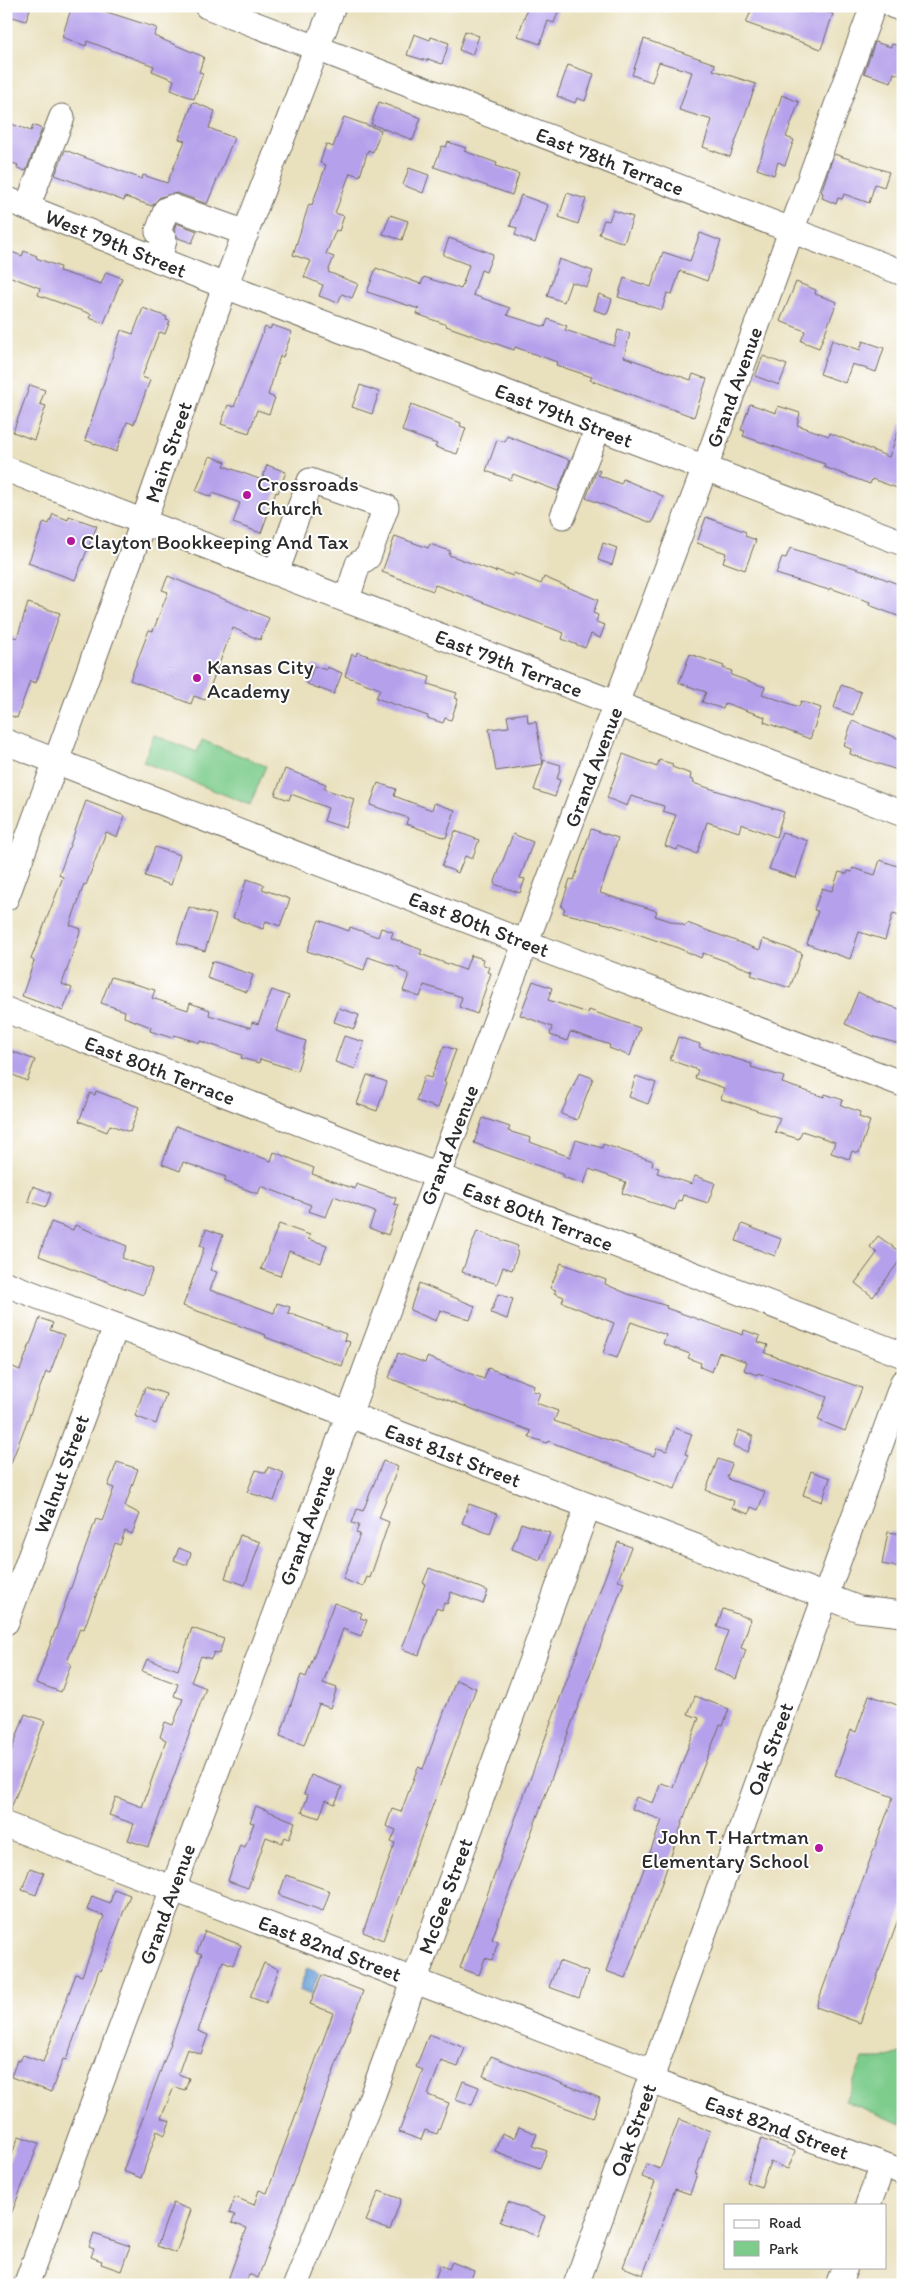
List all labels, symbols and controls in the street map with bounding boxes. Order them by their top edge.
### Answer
street label: East 78th Terrace [532,121,688,201]
street label: West 79th Street [42,203,190,283]
street label: Grand Avenue [701,323,767,451]
street label: East 79th Street [492,377,637,453]
street label: Main Street [139,398,197,506]
place label: Crossroads Church [257,471,359,520]
marker: Crossroads Church [241,489,253,501]
place label: Clayton Bookkeeping And Tax [81,529,349,554]
marker: Clayton Bookkeeping And Tax [65,535,77,547]
street label: East 79th Terrace [432,623,586,703]
place label: Kansas City Academy [207,654,314,703]
marker: Kansas City Academy [191,672,203,684]
street label: Grand Avenue [559,703,627,831]
street label: East 80th Street [405,886,553,962]
street label: East 80th Terrace [81,1030,239,1110]
street label: Grand Avenue [415,1081,483,1209]
street label: East 80th Terrace [459,1176,617,1256]
street label: Walnut Street [28,1411,94,1537]
street label: East 81st Street [381,1418,525,1492]
street label: Grand Avenue [274,1461,340,1589]
street label: Oak Street [742,1699,798,1799]
place label: John T. Hartman Elementary School [642,1824,809,1873]
street label: McGee Street [412,1835,478,1957]
street label: Grand Avenue [134,1840,200,1968]
marker: John T. Hartman Elementary School [813,1842,825,1854]
street label: East 82nd Street [255,1909,405,1987]
street label: Oak Street [605,2080,661,2180]
street label: East 82nd Street [702,2089,852,2165]
legend [724,2204,886,2268]
text: Road [769,2214,802,2232]
text: Park [769,2240,799,2258]

